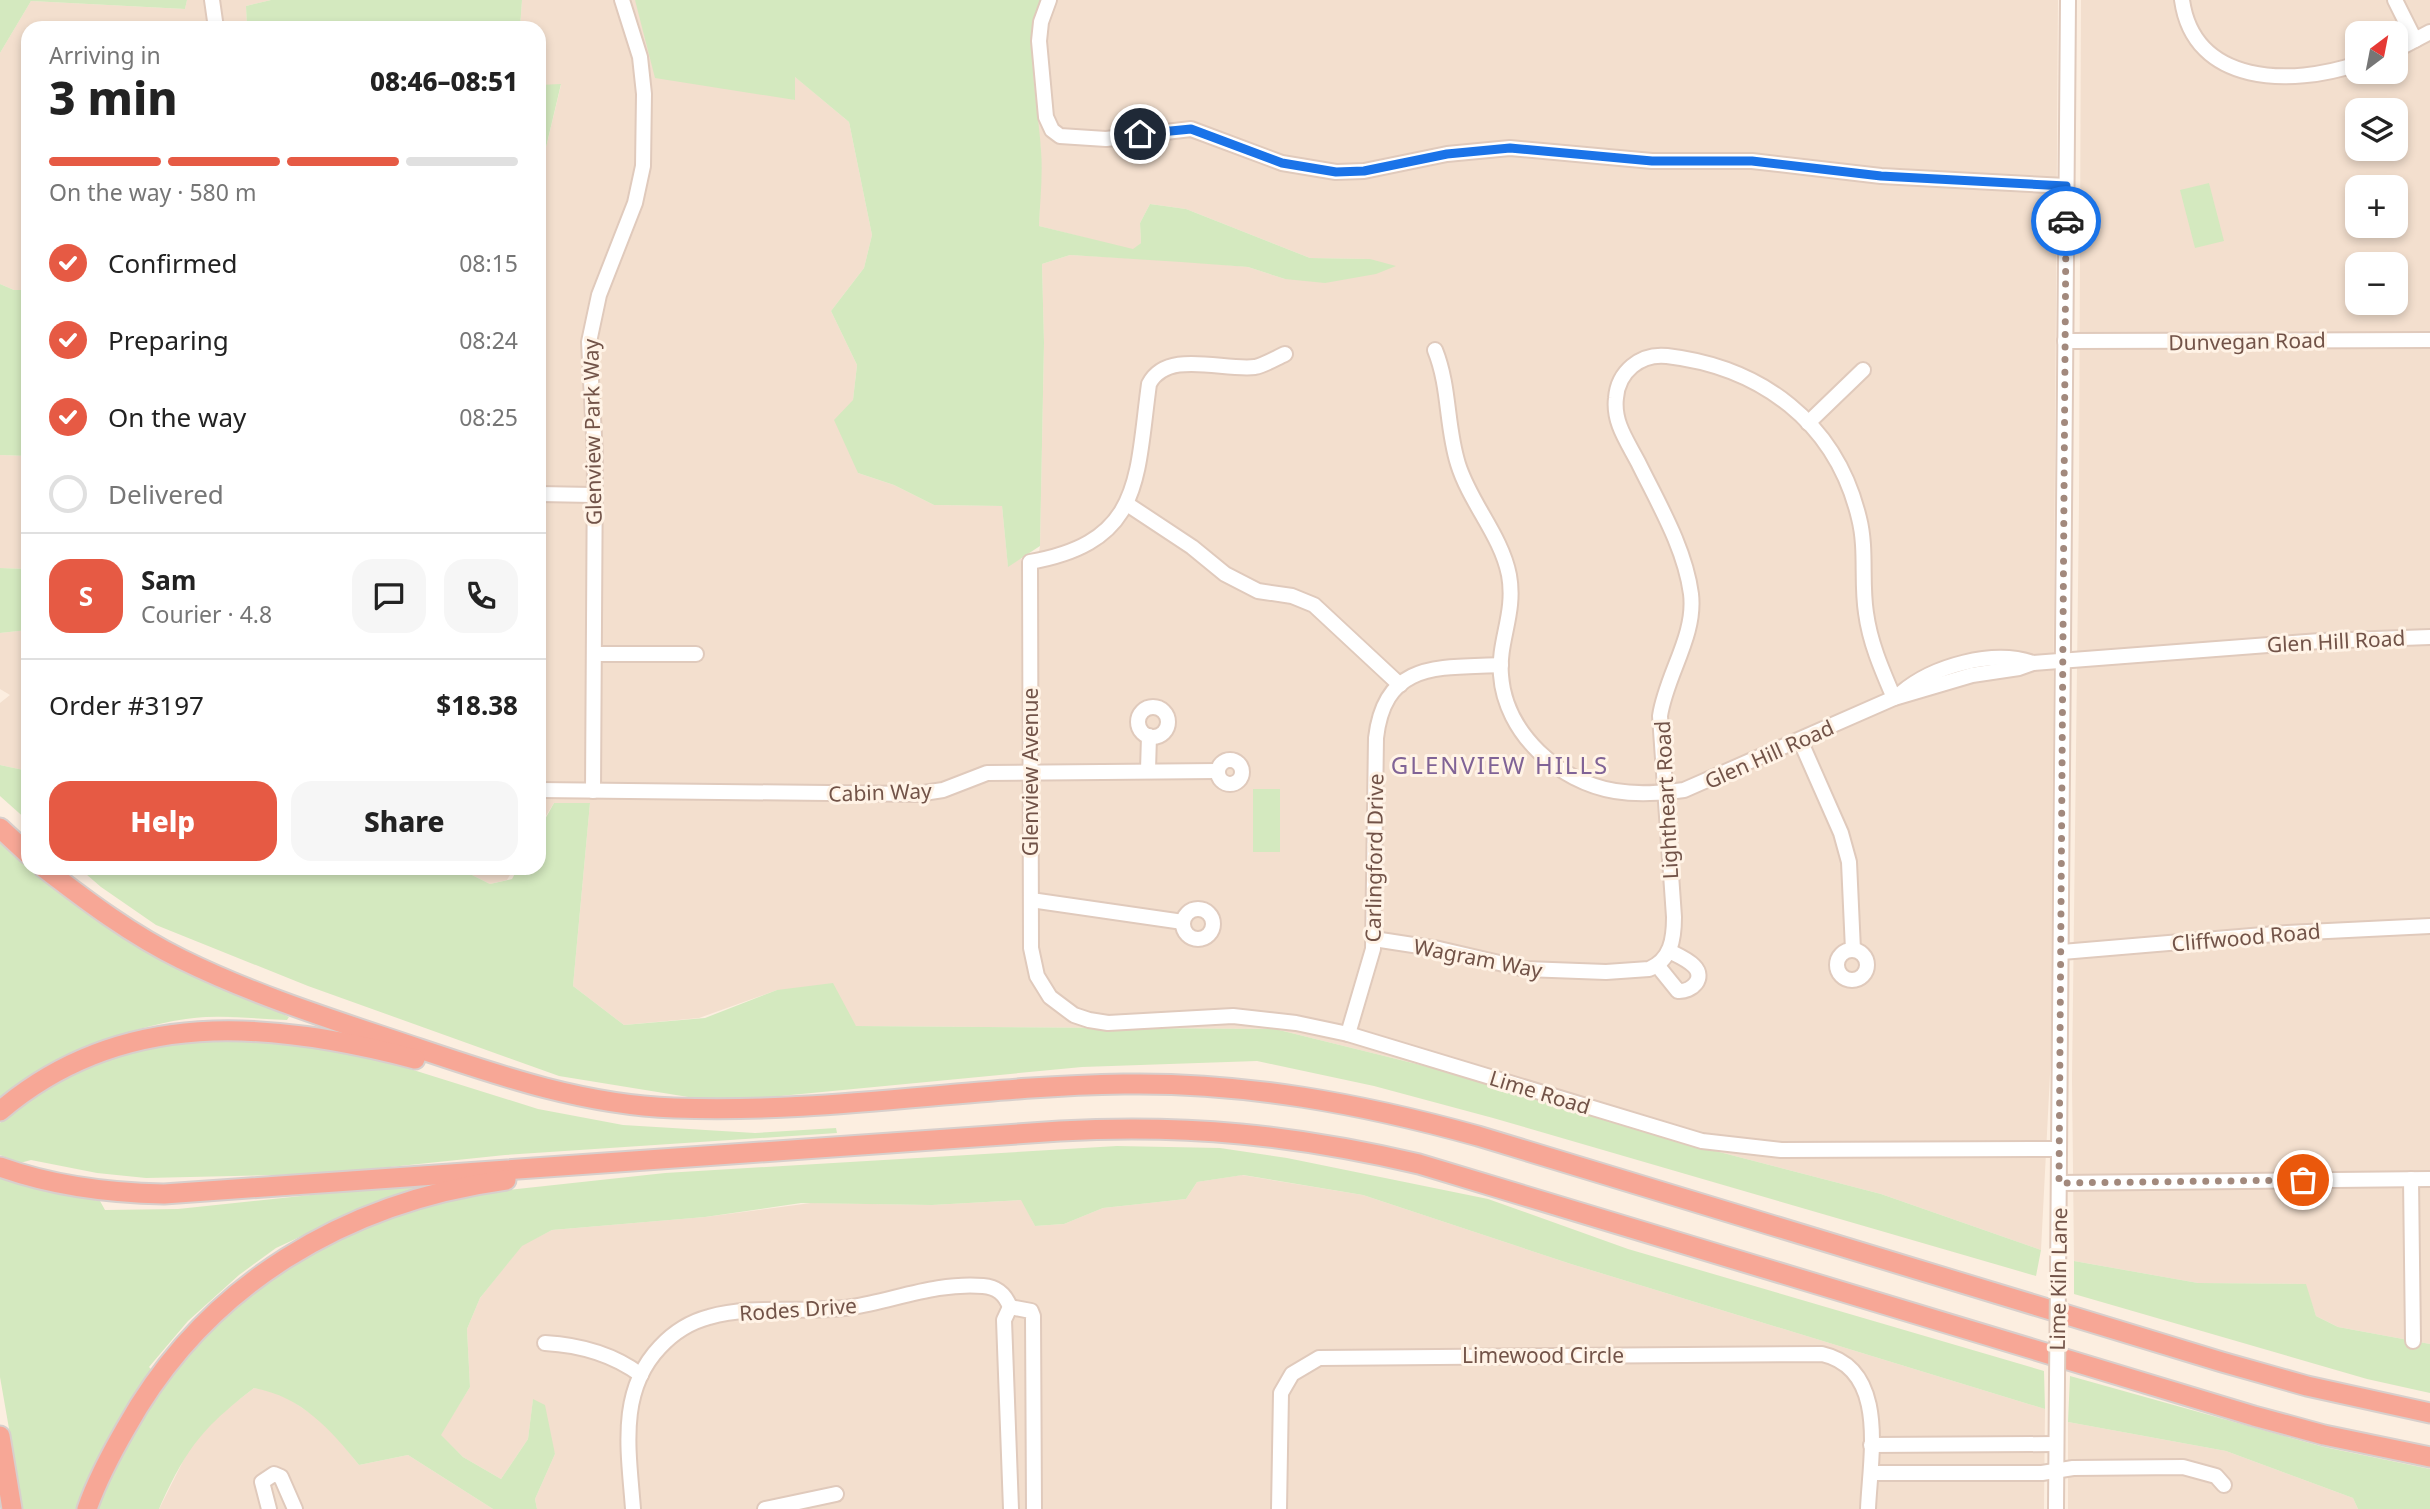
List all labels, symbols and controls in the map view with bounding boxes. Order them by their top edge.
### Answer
north arrow [2345,21,2408,84]
map controls [2345,21,2408,315]
text: Arriving in [49,39,161,71]
text: 08:46–08:51 [370,63,518,99]
text: 3 min [49,66,178,128]
button: layers [2345,98,2408,161]
pin [1110,104,1170,164]
icon: home [1121,115,1159,153]
button: + [2345,175,2408,238]
text: On the way · 580 m [49,176,256,208]
courier [2031,186,2101,256]
icon: car [2047,202,2085,240]
icon: check [49,244,87,282]
text: Confirmed [108,245,238,281]
text: 08:15 [459,247,518,279]
button: − [2345,252,2408,315]
icon: check [49,321,87,359]
text: Preparing [108,322,229,358]
text: 08:24 [459,324,518,356]
street label: Dunvegan Road [2168,326,2326,356]
street label: Glenview Park Way [576,338,608,525]
icon: check [49,398,87,436]
text: On the way [108,399,246,435]
text: 08:25 [459,401,518,433]
text: Delivered [108,476,224,512]
button: chat [352,559,426,633]
button: phone [444,559,518,633]
text: Sam [141,562,196,598]
text: S [79,578,93,614]
text: Courier · 4.8 [141,598,272,630]
street label: Glen Hill Road [2266,623,2406,659]
text: Order #3197 [49,687,204,723]
text: $18.38 [436,687,518,723]
street label: Glenview Avenue [1016,688,1044,856]
street label: Glen Hill Road [1700,713,1838,795]
street label: Lightheart Road [1648,720,1684,880]
district label: GLENVIEW HILLS [1391,748,1609,781]
street label: Carlingford Drive [1359,773,1389,943]
street label: Cabin Way [828,776,932,808]
button: Help [49,781,277,861]
button: Share [291,781,518,861]
street label: Cliffwood Road [2170,917,2322,957]
street label: Wagram Way [1411,932,1545,984]
street label: Lime Road [1486,1063,1594,1121]
pin [2273,1150,2333,1210]
icon: bag [2284,1161,2322,1199]
street label: Lime Kiln Lane [2043,1207,2073,1351]
street label: Rodes Drive [738,1291,858,1327]
street label: Limewood Circle [1462,1341,1624,1369]

